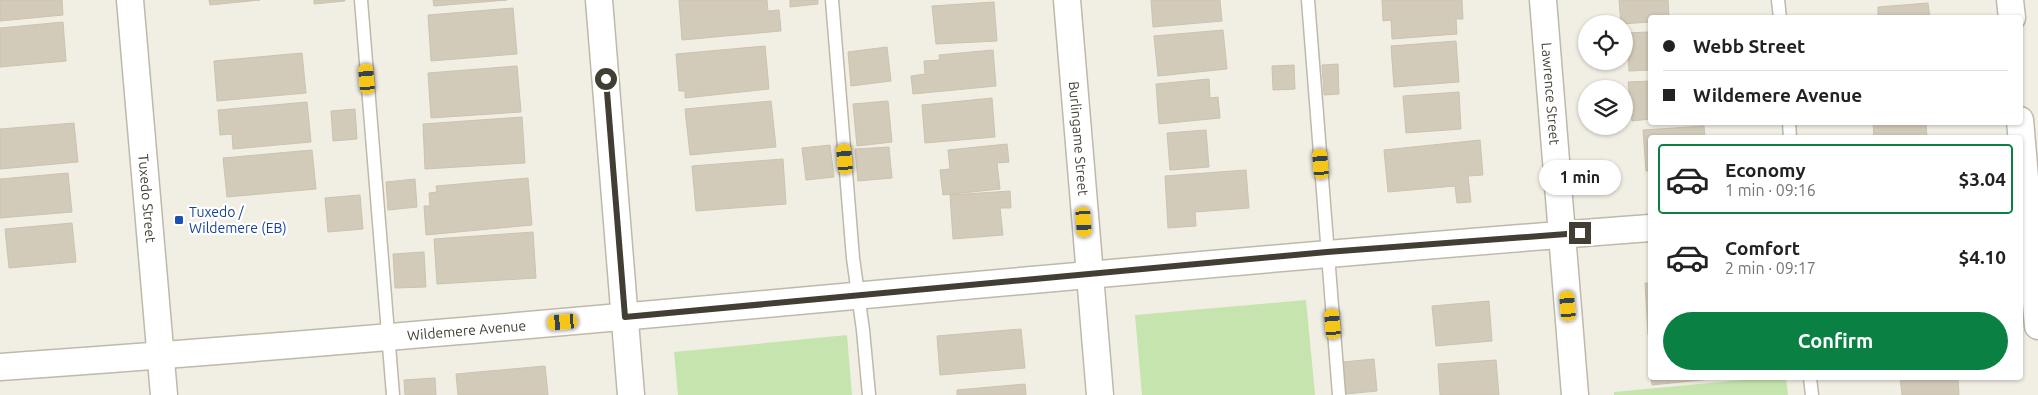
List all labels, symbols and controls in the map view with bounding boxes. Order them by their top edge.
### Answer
map controls [1578,15,1633,135]
button: locate [1578,15,1633,70]
text: Webb Street [1693,35,1805,57]
street label: Lawrence Street [1538,42,1563,146]
car [358,63,375,95]
route start [595,68,617,90]
button: layers [1578,80,1633,135]
street label: Burlingame Street [1066,81,1091,197]
text: Wildemere Avenue [1693,84,1862,106]
car [836,143,853,175]
car [1312,148,1329,180]
street label: Tuxedo Street [135,153,159,244]
icon: car [1665,157,1710,202]
text: Economy [1725,159,1806,181]
callout: 1 min [1539,160,1621,196]
text: 1 min [1560,168,1600,186]
text: $3.04 [1958,168,2006,190]
text: 1 min · 09:16 [1725,181,1816,199]
place label: Tuxedo / Wildemere (EB) [189,204,287,236]
car [1075,207,1092,237]
marker: Tuxedo / Wildemere (EB) [173,214,185,226]
route end [1569,222,1591,244]
icon: car [1665,235,1710,280]
text: Comfort [1725,237,1800,259]
text: $4.10 [1958,246,2006,268]
text: 2 min · 09:17 [1725,259,1816,277]
car [1559,290,1576,322]
car [1324,308,1341,340]
button: Confirm [1663,312,2008,370]
car [547,313,578,331]
street label: Wildemere Avenue [406,317,527,343]

